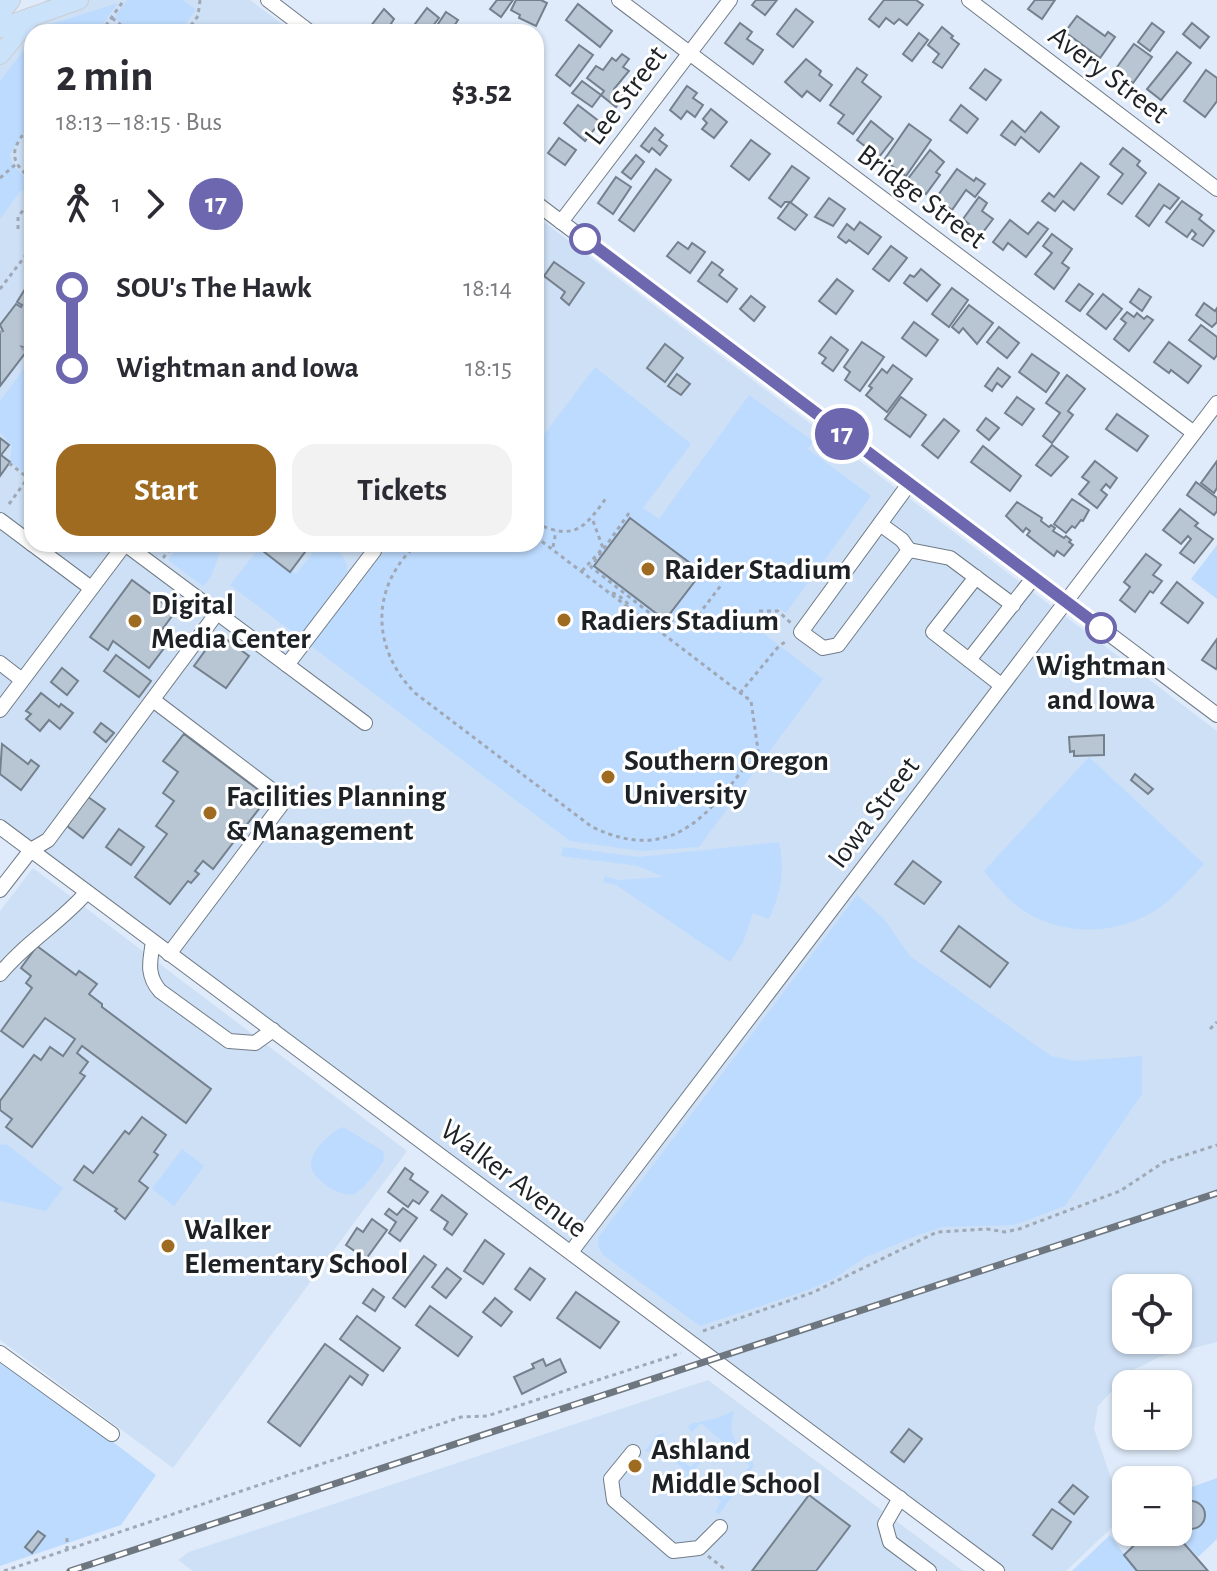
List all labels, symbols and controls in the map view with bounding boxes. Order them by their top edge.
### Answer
street label: Avery Street [1043,20,1174,130]
street label: Lee Street [579,40,673,151]
text: 2 min [56,55,154,99]
text: $3.52 [452,77,512,107]
text: 18:13 – 18:15 · Bus [56,109,222,135]
street label: Bridge Street [852,139,992,255]
icon: walk [56,182,100,226]
icon: forward [133,182,177,226]
text: 17 [205,190,227,218]
text: 1 [112,191,121,217]
unlabelled marker [570,224,600,254]
text: SOU's The Hawk [116,273,312,303]
text: 18:14 [463,275,512,301]
text: Wightman and Iowa [116,353,359,383]
text: 18:15 [465,355,512,381]
line badge: 17 [806,408,878,460]
text: 17 [831,420,853,448]
button: Start [56,444,276,536]
button: Tickets [292,444,512,536]
place label: Raider Stadium [664,555,851,585]
marker: Raider Stadium [639,560,657,578]
place label: Digital Media Center [151,590,311,654]
place label: Radiers Stadium [580,606,779,636]
marker: Radiers Stadium [555,611,573,629]
marker: Digital Media Center [126,612,144,630]
marker: Wightman and Iowa [1086,613,1116,643]
place label: Wightman and Iowa [1036,651,1166,715]
place label: Southern Oregon University [624,746,829,810]
street label: Iowa Street [822,751,925,874]
marker: Southern Oregon University [599,768,617,786]
place label: Facilities Planning & Management [226,782,447,846]
marker: Facilities Planning & Management [201,804,219,822]
street label: Walker Avenue [434,1114,593,1244]
place label: Walker Elementary School [184,1215,408,1279]
marker: Walker Elementary School [159,1237,177,1255]
map controls [1112,1274,1192,1546]
button: locate [1112,1274,1192,1354]
button: + [1112,1370,1192,1450]
place label: Ashland Middle School [651,1435,820,1499]
marker: Ashland Middle School [626,1457,644,1475]
button: − [1112,1466,1192,1546]

